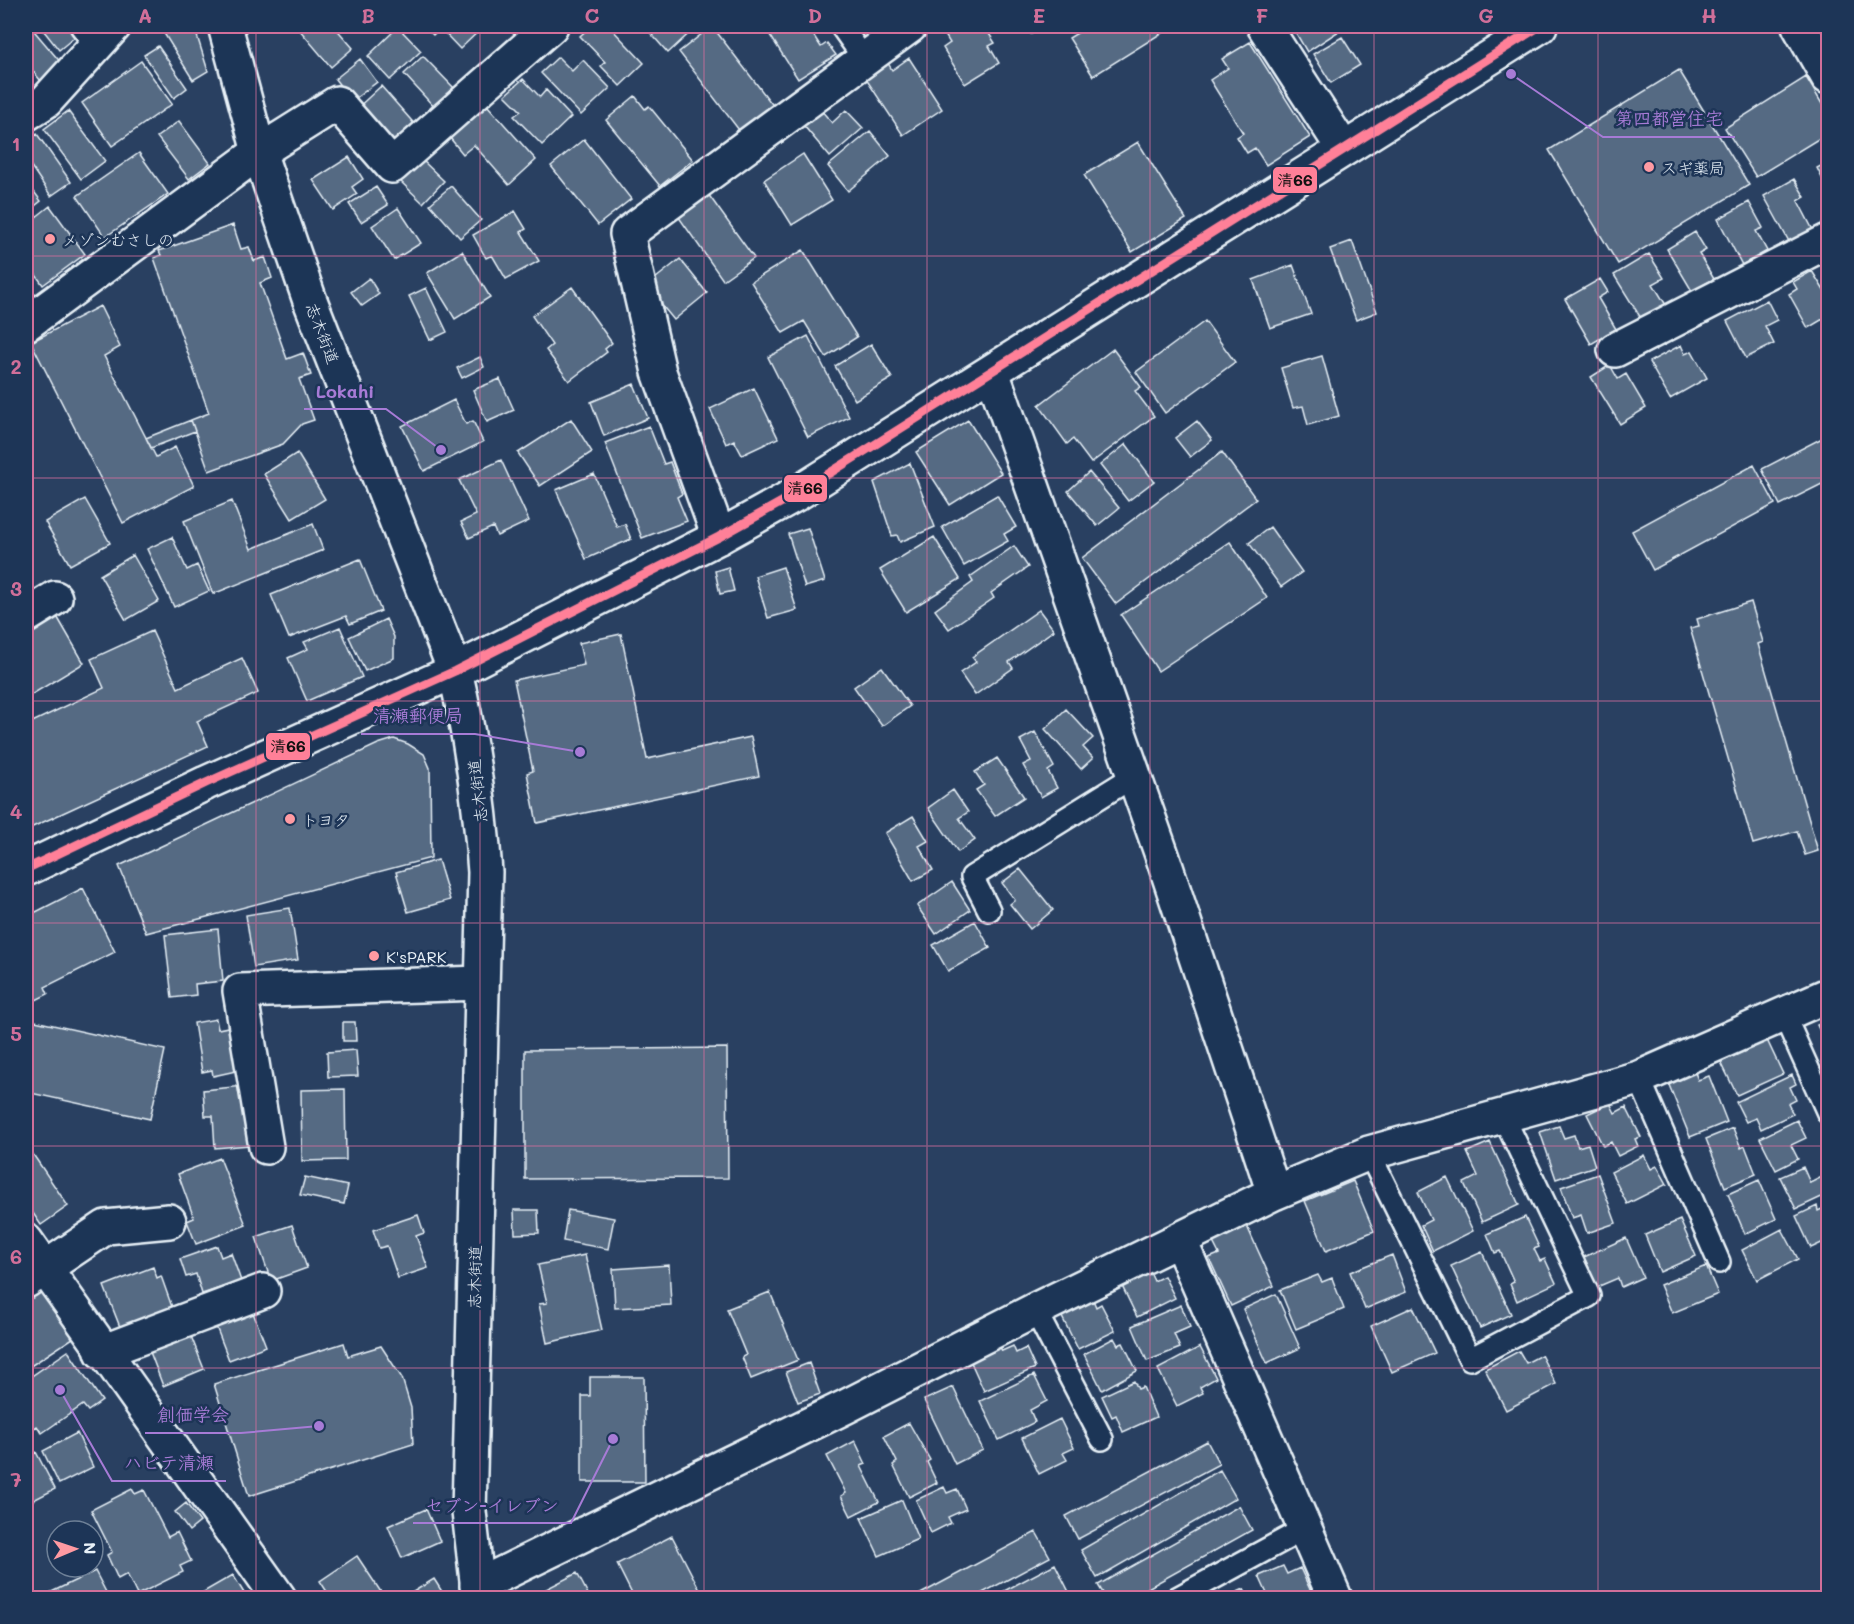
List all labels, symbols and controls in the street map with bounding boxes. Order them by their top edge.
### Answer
text: A [138,2,152,28]
text: B [361,2,375,28]
text: C [585,2,600,28]
text: D [808,2,822,28]
text: E [1033,2,1045,28]
text: F [1256,2,1269,28]
text: G [1478,2,1494,28]
text: H [1701,2,1717,28]
callout: 第四都営住宅 [1603,101,1735,137]
text: 第四都営住宅 [1615,106,1723,130]
text: 1 [12,130,20,156]
place label: スギ薬局 [1661,157,1725,178]
marker: スギ薬局 [1642,160,1656,174]
line badge: 清66 [1272,166,1318,194]
text: 清66 [1277,169,1313,190]
place label: メゾンむさしの [62,229,174,250]
marker: メゾンむさしの [43,232,57,246]
street label: 志木街道 [302,299,344,367]
text: 2 [10,353,22,379]
callout: Lokahi [304,373,386,409]
text: Lokahi [316,379,374,403]
line badge: 清66 [783,474,828,503]
text: 清66 [787,477,823,498]
text: 3 [10,575,22,601]
callout: 清瀬郵便局 [361,698,475,734]
text: 清瀬郵便局 [373,703,463,727]
line badge: 清66 [265,732,311,761]
text: 清66 [270,735,306,756]
street label: 志木街道 [463,758,491,824]
text: 4 [10,798,23,824]
place label: トヨタ [302,809,350,830]
marker: トヨタ [283,812,297,826]
place label: K'sPARK [386,946,447,967]
marker: K'sPARK [367,949,381,963]
text: 5 [10,1020,22,1046]
text: 6 [10,1243,22,1269]
street label: 志木街道 [463,1245,485,1309]
callout: 創価学会 [145,1397,241,1433]
text: 創価学会 [157,1402,229,1426]
callout: ハビテ清瀬 [112,1445,226,1481]
text: ハビテ清瀬 [124,1450,214,1474]
text: 7 [10,1466,22,1492]
callout: セブン-イレブン [413,1487,571,1523]
text: セブン-イレブン [425,1493,559,1517]
north arrow [45,1519,105,1579]
text: N [80,1542,101,1555]

